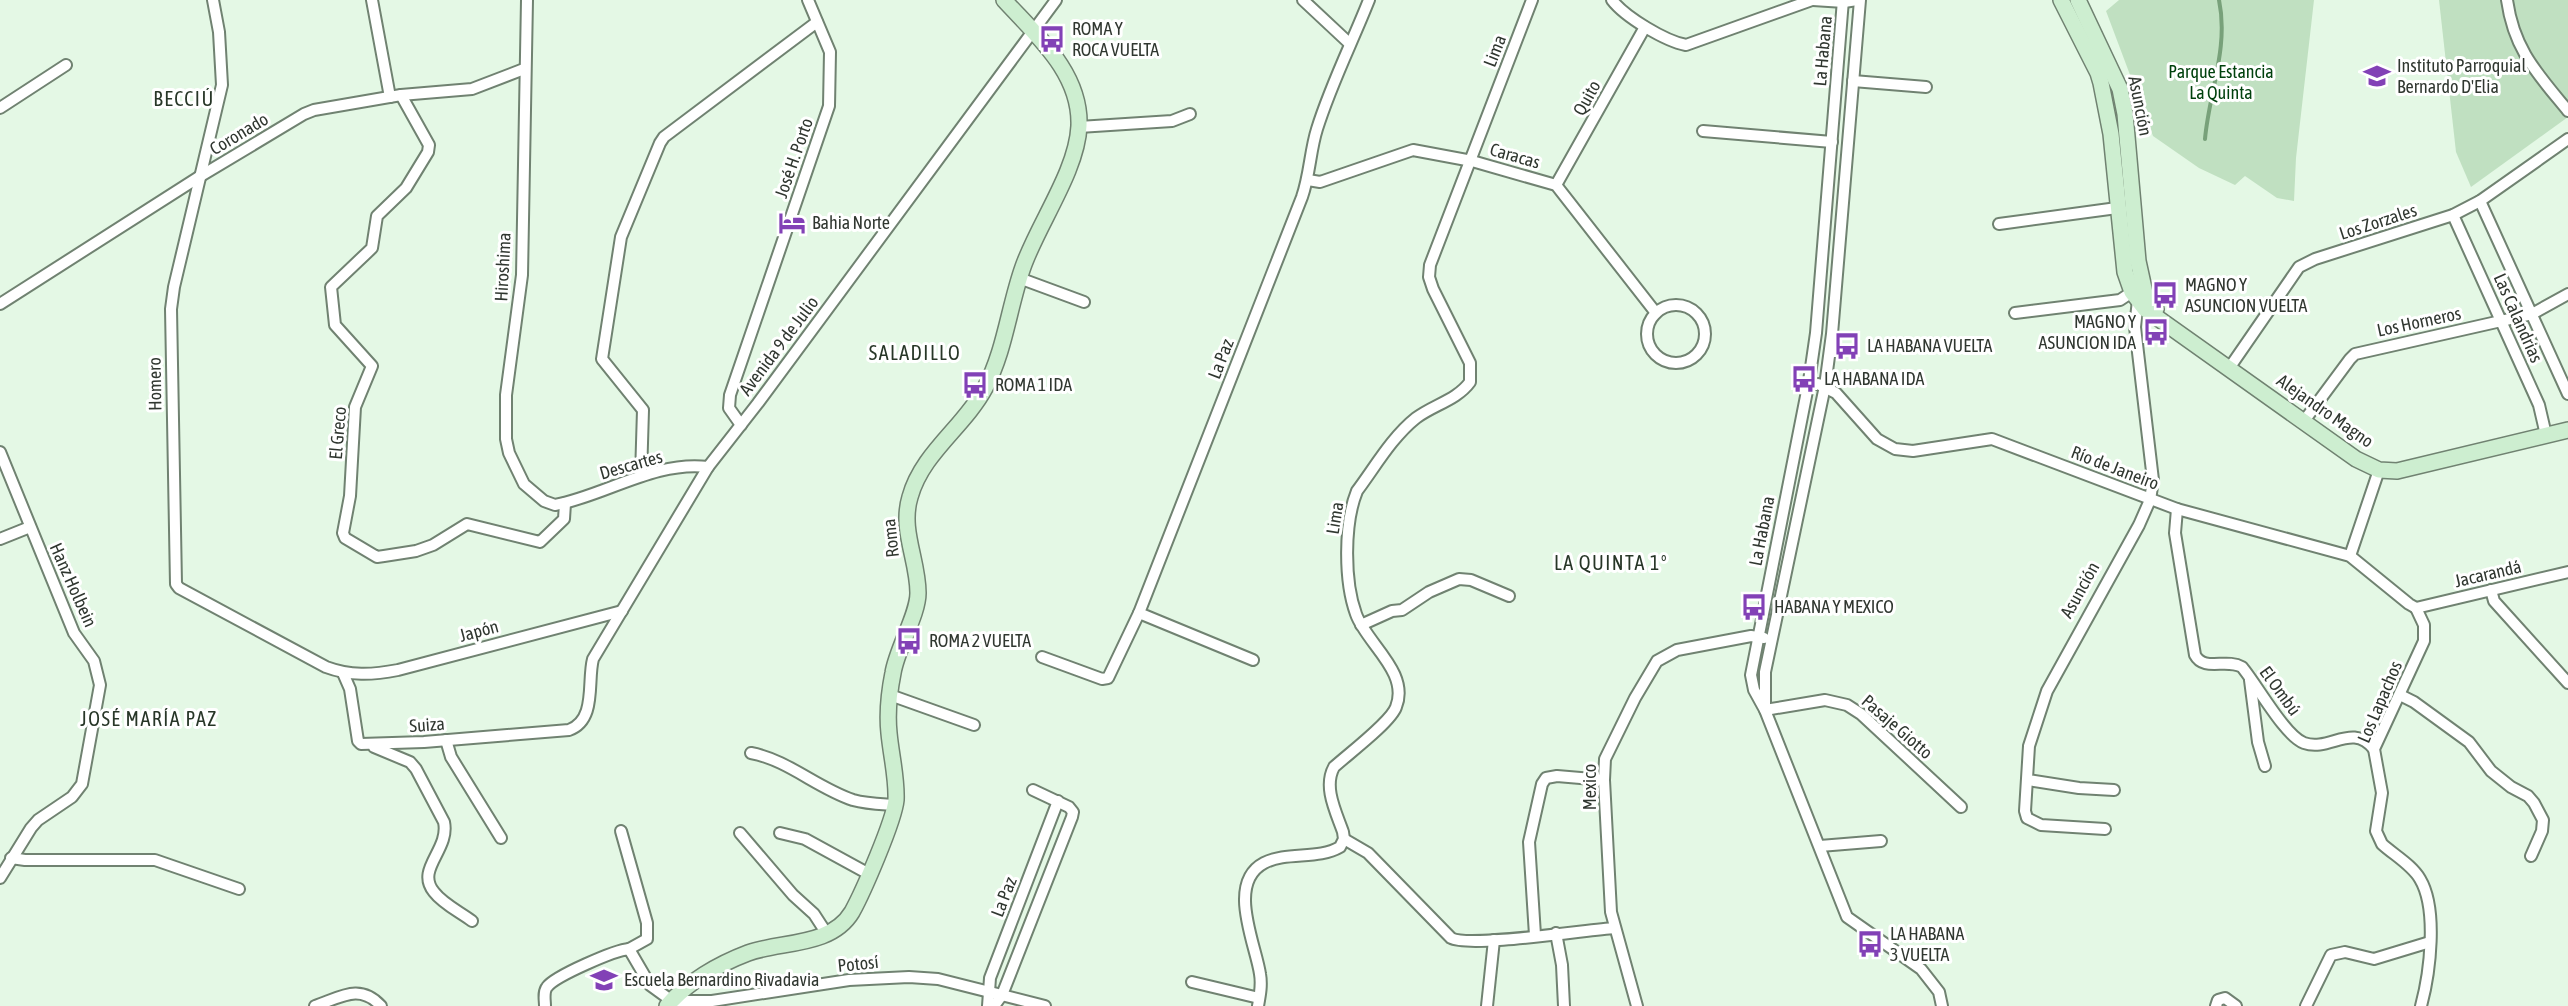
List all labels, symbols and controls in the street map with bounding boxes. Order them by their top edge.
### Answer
street label: La Habana [1809,15,1836,87]
place label: ROMA Y ROCA VUELTA [1072,18,1159,60]
bus stop icon: ROMA Y ROCA VUELTA [1037,24,1067,54]
street label: Lima [1479,32,1510,70]
place label: Instituto Parroquial Bernardo D'Elia [2397,55,2526,97]
park label: Parque Estancia La Quinta [2168,61,2274,103]
school or university icon: Instituto Parroquial Bernardo D'Elia [2362,61,2392,91]
street label: Asunción [2124,74,2157,138]
street label: Quito [1568,77,1605,119]
district label: BECCIÚ [153,87,215,110]
street label: Coronado [206,108,272,159]
street label: José H. Porto [770,115,817,201]
street label: Caracas [1488,138,1543,173]
street label: Los Zorzales [2337,199,2419,244]
hotel icon: Bahia Norte [777,208,807,238]
place label: Bahia Norte [812,212,890,233]
street label: Hiroshima [490,232,515,302]
street label: Las Calandrias [2490,270,2547,366]
place label: MAGNO Y ASUNCION VUELTA [2185,274,2308,316]
bus stop icon: MAGNO Y ASUNCION VUELTA [2150,280,2180,310]
street label: Avenida 9 de Julio [735,292,823,399]
street label: Los Horneros [2375,302,2463,341]
place label: MAGNO Y ASUNCION IDA [2039,311,2136,353]
bus stop icon: MAGNO Y ASUNCION IDA [2141,317,2171,347]
bus stop icon: LA HABANA VUELTA [1832,331,1862,361]
street label: La Paz [1203,335,1238,382]
place label: LA HABANA VUELTA [1867,335,1992,356]
district label: SALADILLO [869,341,961,364]
street label: Homero [144,357,165,411]
bus stop icon: LA HABANA IDA [1789,364,1819,394]
place label: LA HABANA IDA [1824,368,1924,389]
bus stop icon: ROMA 1 IDA [960,370,990,400]
street label: Alejandro Magno [2273,370,2378,452]
place label: ROMA 1 IDA [995,374,1072,395]
street label: El Greco [325,406,350,460]
street label: Río de Janeiro [2068,441,2162,494]
street label: Descartes [597,446,665,483]
street label: La Habana [1744,494,1779,568]
street label: Lima [1322,500,1347,536]
street label: Roma [878,518,903,558]
street label: Hanz Holbein [46,540,101,630]
district label: LA QUINTA 1° [1554,551,1668,574]
street label: Jacarandá [2452,556,2523,591]
street label: Asunción [2056,558,2103,621]
bus stop icon: HABANA Y MEXICO [1739,592,1769,622]
place label: HABANA Y MEXICO [1774,596,1894,617]
street label: Japón [457,615,501,646]
bus stop icon: ROMA 2 VUELTA [894,626,924,656]
place label: ROMA 2 VUELTA [929,630,1031,651]
street label: Los Lapachos [2353,658,2406,746]
street label: El Ombú [2256,662,2305,719]
street label: Pasaje Giotto [1858,690,1937,763]
district label: JOSÉ MARÍA PAZ [80,707,218,730]
street label: Suiza [409,713,445,736]
street label: Mexico [1579,764,1600,810]
street label: La Paz [986,873,1021,920]
place label: LA HABANA 3 VUELTA [1890,923,1965,965]
bus stop icon: LA HABANA 3 VUELTA [1855,929,1885,959]
street label: Potosí [836,951,879,976]
school or university icon: Escuela Bernardino Rivadavia [589,965,619,995]
place label: Escuela Bernardino Rivadavia [624,969,819,990]

